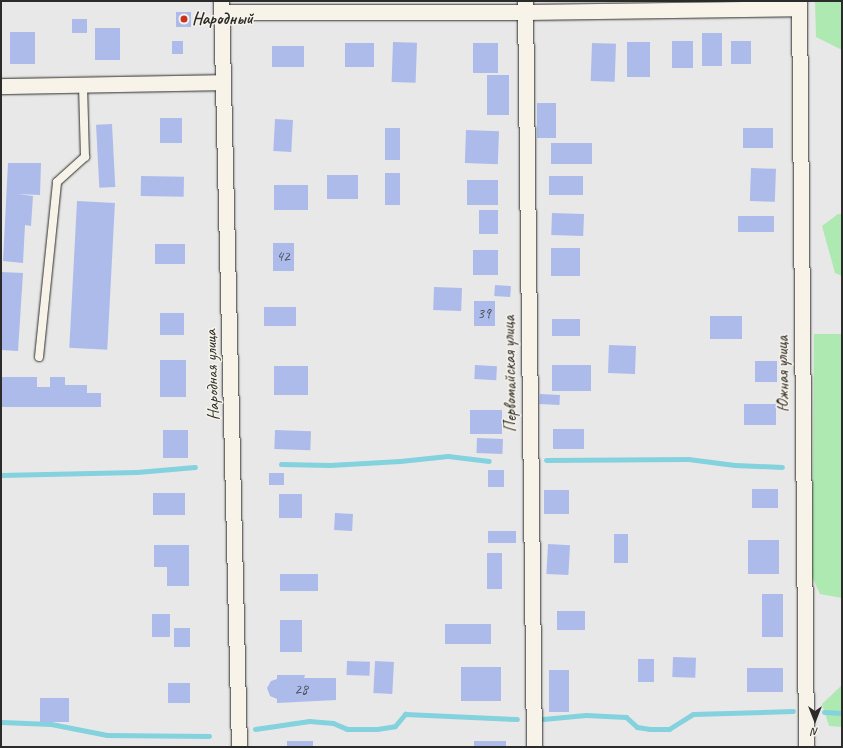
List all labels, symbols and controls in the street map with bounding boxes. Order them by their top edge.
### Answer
place label: Народный [192,9,253,29]
marker: Народный [179,14,189,24]
house number: 42 [276,248,290,266]
house number: 39 [477,305,491,323]
street label: Первомайская улица [499,315,521,433]
street label: Народная улица [200,329,224,421]
street label: Южная улица [772,335,794,413]
house number: 28 [294,681,308,699]
north arrow [795,700,835,740]
text: N [812,725,818,739]

